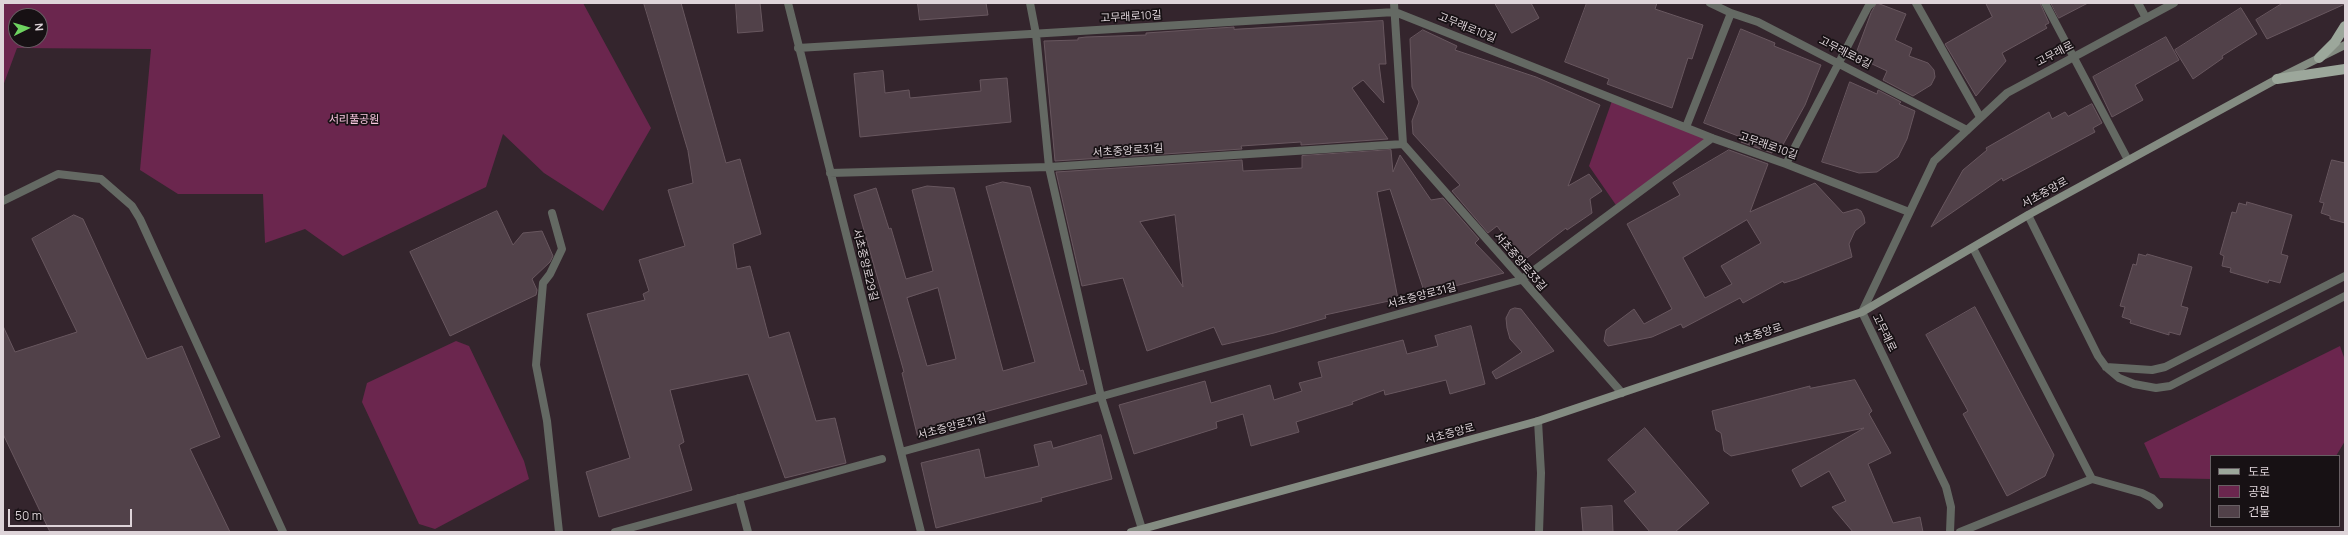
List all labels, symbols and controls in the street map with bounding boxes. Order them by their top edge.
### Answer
north arrow [8,8,48,48]
street label: 고무래로10길 [1100,9,1162,25]
street label: 고무래로10길 [1436,10,1498,46]
text: N [32,22,47,32]
street label: 고무래로8길 [1817,34,1873,72]
street label: 고무래로 [2034,39,2076,69]
park label: 서리풀공원 [329,113,379,127]
street label: 고무래로10길 [1737,130,1799,162]
street label: 서초중앙로31길 [1092,142,1164,160]
street label: 서초중앙로 [2020,175,2070,211]
street label: 서초중앙로29길 [850,228,880,302]
street label: 서초중앙로33길 [1491,230,1549,294]
street label: 서초중앙로31길 [1386,280,1458,312]
street label: 고무래로 [1869,312,1899,354]
street label: 서초중앙로 [1732,321,1784,349]
street label: 서초중앙로31길 [916,411,988,443]
street label: 서초중앙로 [1424,421,1476,447]
legend [2210,455,2340,527]
text: 도로 [2248,463,2270,480]
text: 공원 [2248,483,2270,500]
scale bar [10,501,134,527]
text: 건물 [2248,503,2270,520]
text: 50 m [15,507,42,524]

